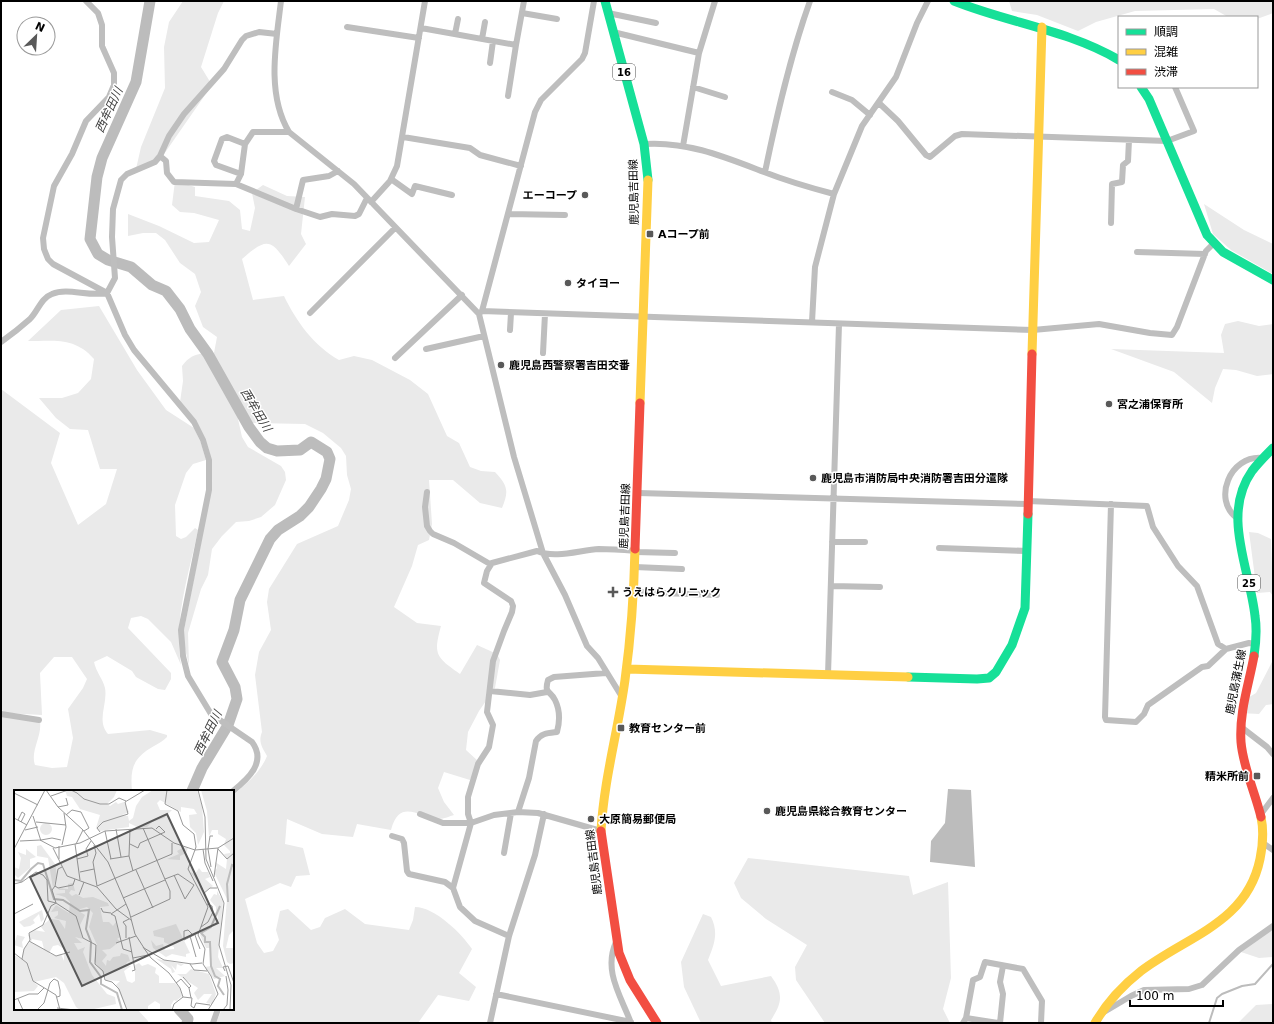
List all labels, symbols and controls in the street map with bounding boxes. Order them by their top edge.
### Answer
north arrow [16,16,56,56]
legend [1118,16,1258,88]
text: N [33,20,47,35]
text: 順調 [1154,25,1178,39]
text: 混雑 [1154,45,1178,59]
road number: 16 [613,64,635,80]
text: 渋滞 [1154,65,1178,79]
water label: 西牟田川 [93,83,126,135]
street label: 鹿児島吉田線 [627,159,641,225]
place label: エーコープ [523,189,577,202]
marker: エーコープ [580,190,590,200]
place label: Aコープ前 [658,228,710,241]
marker: Aコープ前 [645,229,655,239]
place label: タイヨー [576,277,620,290]
marker: タイヨー [563,278,573,288]
place label: 鹿児島西警察署吉田交番 [509,359,630,372]
marker: 鹿児島西警察署吉田交番 [496,360,506,370]
water label: 西牟田川 [238,386,275,436]
place label: 宮之浦保育所 [1117,398,1183,411]
marker: 宮之浦保育所 [1104,399,1114,409]
place label: 鹿児島市消防局中央消防署吉田分遣隊 [821,472,1008,485]
marker: 鹿児島市消防局中央消防署吉田分遣隊 [808,473,818,483]
street label: 鹿児島吉田線 [617,483,633,549]
road number: 25 [1238,575,1260,591]
marker: うえはらクリニック [607,586,619,598]
place label: うえはらクリニック [622,586,721,599]
street label: 鹿児島蒲生線 [1223,648,1249,716]
water label: 西牟田川 [191,707,226,758]
place label: 教育センター前 [629,722,706,735]
marker: 教育センター前 [616,723,626,733]
place label: 精米所前 [1205,770,1249,783]
marker: 精米所前 [1252,771,1262,781]
inset map [14,790,234,1010]
place label: 鹿児島県総合教育センター [775,805,907,818]
marker: 鹿児島県総合教育センター [762,806,772,816]
place label: 大原簡易郵便局 [599,813,676,826]
marker: 大原簡易郵便局 [586,814,596,824]
street label: 鹿児島吉田線 [584,828,604,896]
scale bar [1130,982,1223,1008]
text: 100 m [1136,989,1174,1003]

